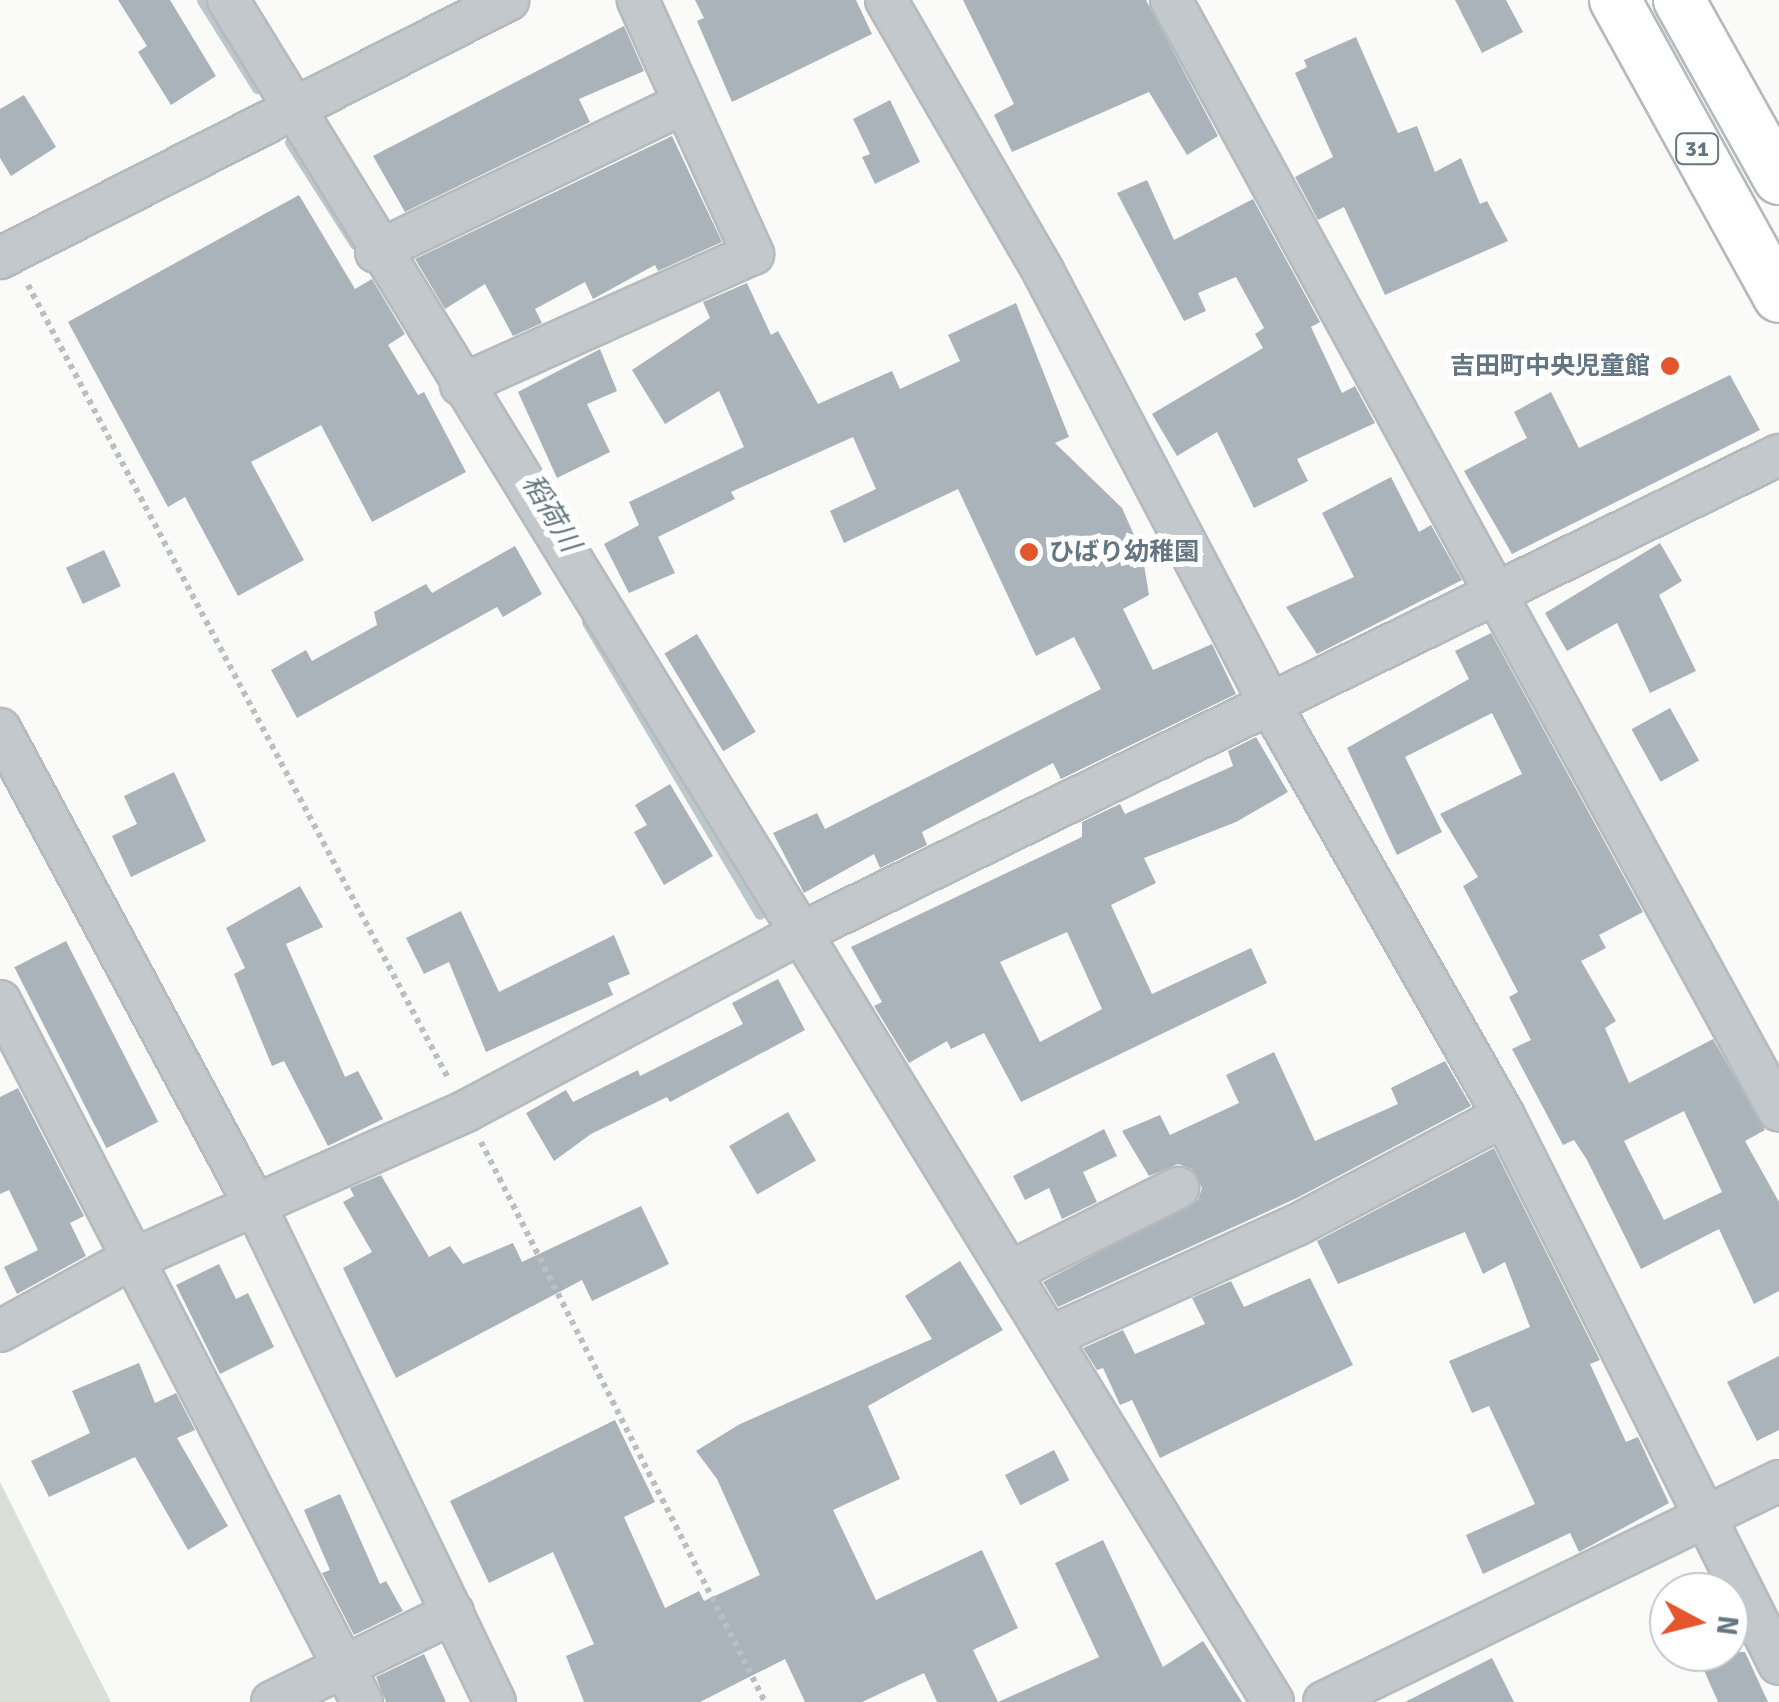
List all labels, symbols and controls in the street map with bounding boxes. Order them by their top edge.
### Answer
road number: 31 [1674,132,1720,166]
place label: 吉田町中央児童館 [1450,351,1650,381]
marker: 吉田町中央児童館 [1659,355,1681,377]
water label: 稻荷川 [515,468,587,558]
place label: ひばり幼稚園 [1049,537,1199,567]
marker: ひばり幼稚園 [1018,541,1040,563]
north arrow [1649,1572,1749,1672]
text: N [1709,1614,1745,1637]

